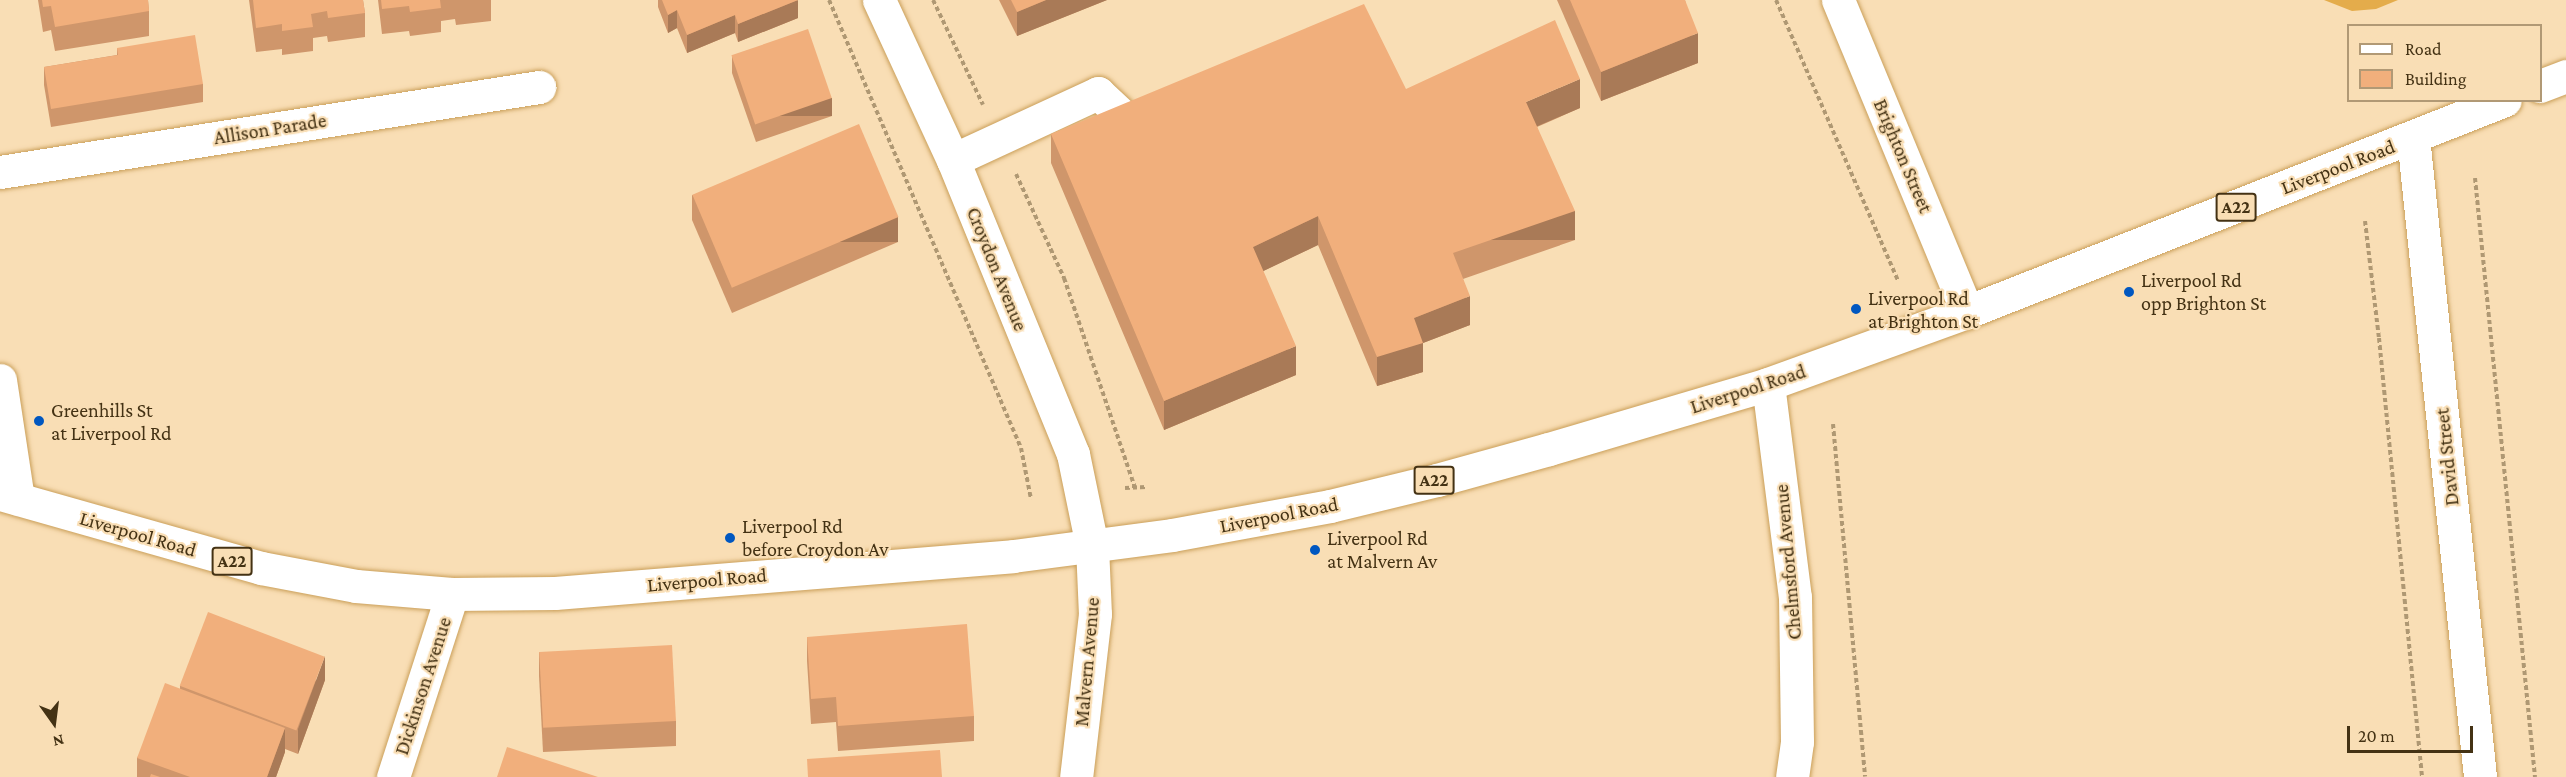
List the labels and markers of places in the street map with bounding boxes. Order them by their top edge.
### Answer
place label: Liverpool Rd opp Brighton St [2141,268,2266,315]
marker: Liverpool Rd opp Brighton St [2122,285,2136,299]
place label: Liverpool Rd at Brighton St [1868,286,1978,333]
marker: Liverpool Rd at Brighton St [1849,302,1863,316]
place label: Greenhills St at Liverpool Rd [51,398,171,445]
marker: Greenhills St at Liverpool Rd [32,414,46,428]
place label: Liverpool Rd before Croydon Av [742,514,889,561]
place label: Liverpool Rd at Malvern Av [1327,526,1437,573]
marker: Liverpool Rd before Croydon Av [723,531,737,545]
marker: Liverpool Rd at Malvern Av [1308,543,1322,557]

